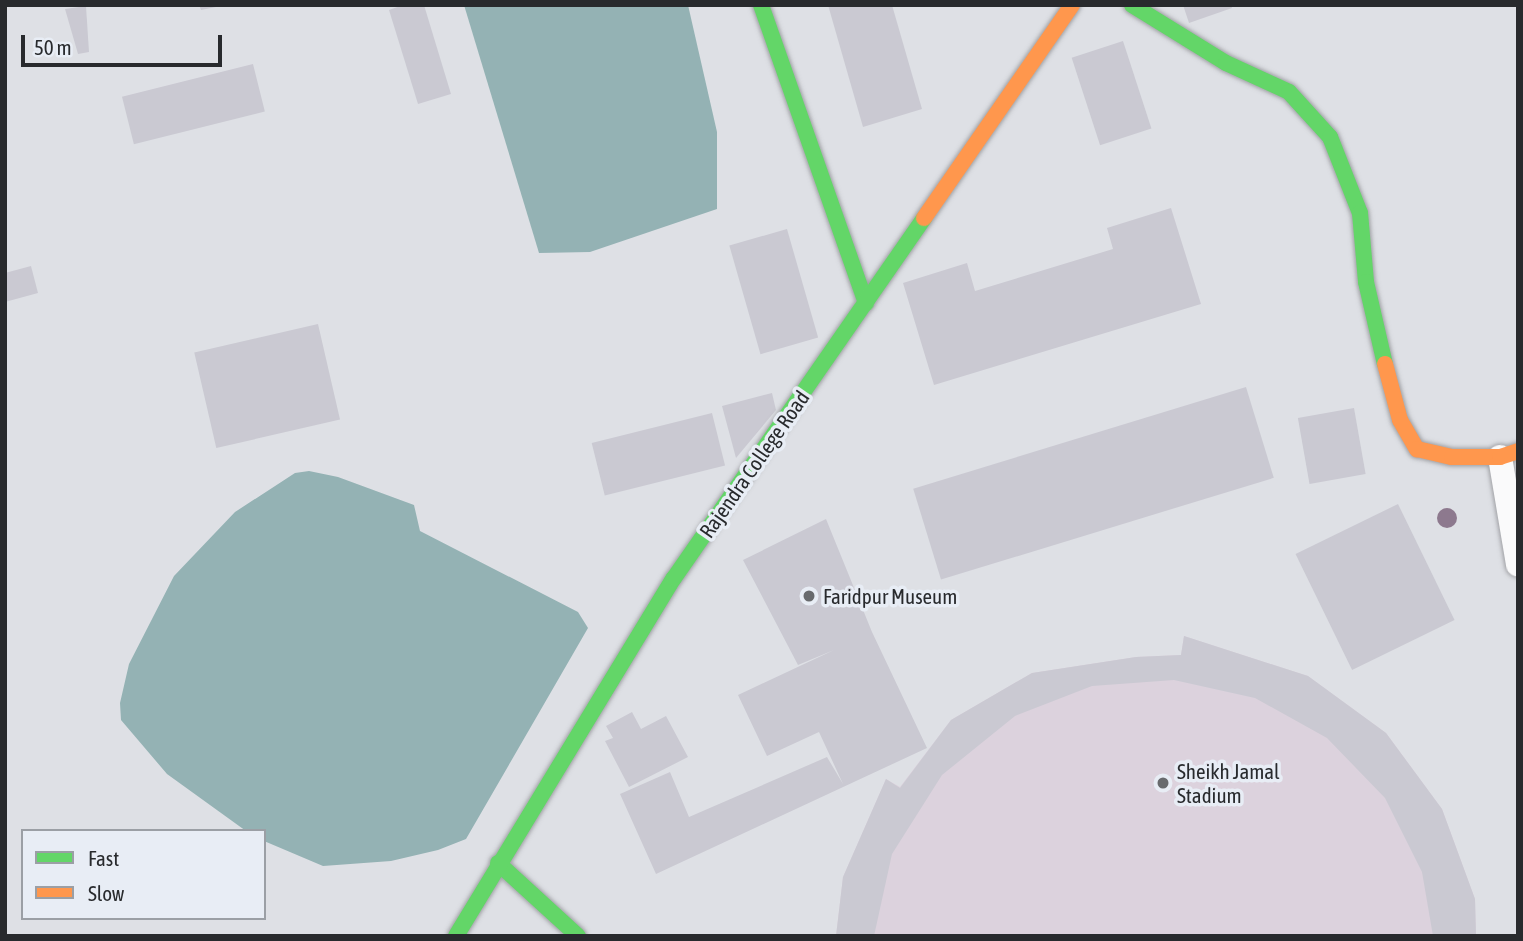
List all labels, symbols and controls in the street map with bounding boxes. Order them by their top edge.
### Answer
scale bar [24,21,226,65]
text: 50 m [34,35,72,59]
street label: Rajendra College Road [694,385,814,543]
place label: Faridpur Museum [823,583,957,609]
marker: Faridpur Museum [801,588,817,604]
place label: Sheikh Jamal Stadium [1177,758,1280,808]
marker: Sheikh Jamal Stadium [1155,775,1171,791]
legend [21,829,266,920]
text: Fast [88,846,119,870]
text: Slow [88,881,124,905]

